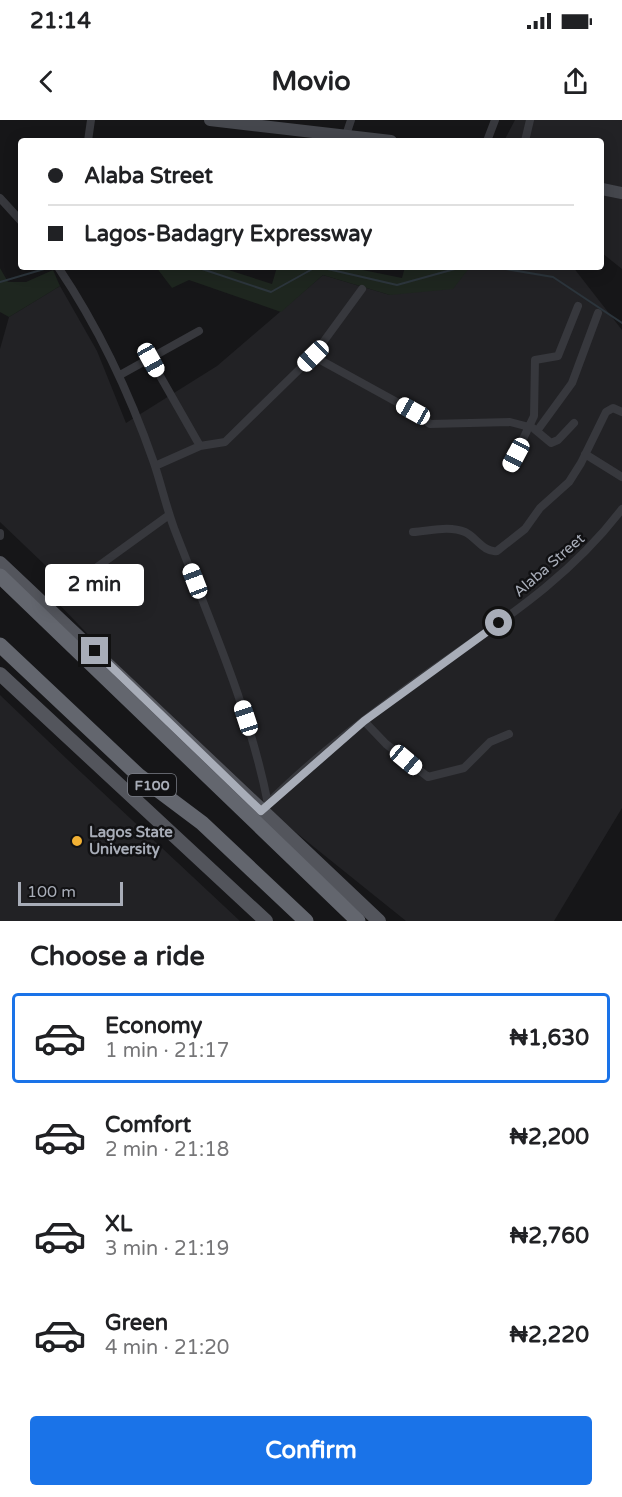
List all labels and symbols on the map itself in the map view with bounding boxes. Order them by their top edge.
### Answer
car [294,337,332,375]
car [134,340,168,380]
car [393,394,433,428]
car [500,435,532,475]
street label: Alaba Street [510,529,588,601]
car [180,561,210,601]
callout: 2 min [46,564,144,606]
route start [485,609,512,636]
route end [81,637,108,664]
car [232,698,260,738]
car [386,742,426,778]
road number: F100 [128,774,176,796]
place label: Lagos State University [89,823,173,859]
marker: Lagos State University [70,834,84,848]
scale bar [18,879,123,906]

